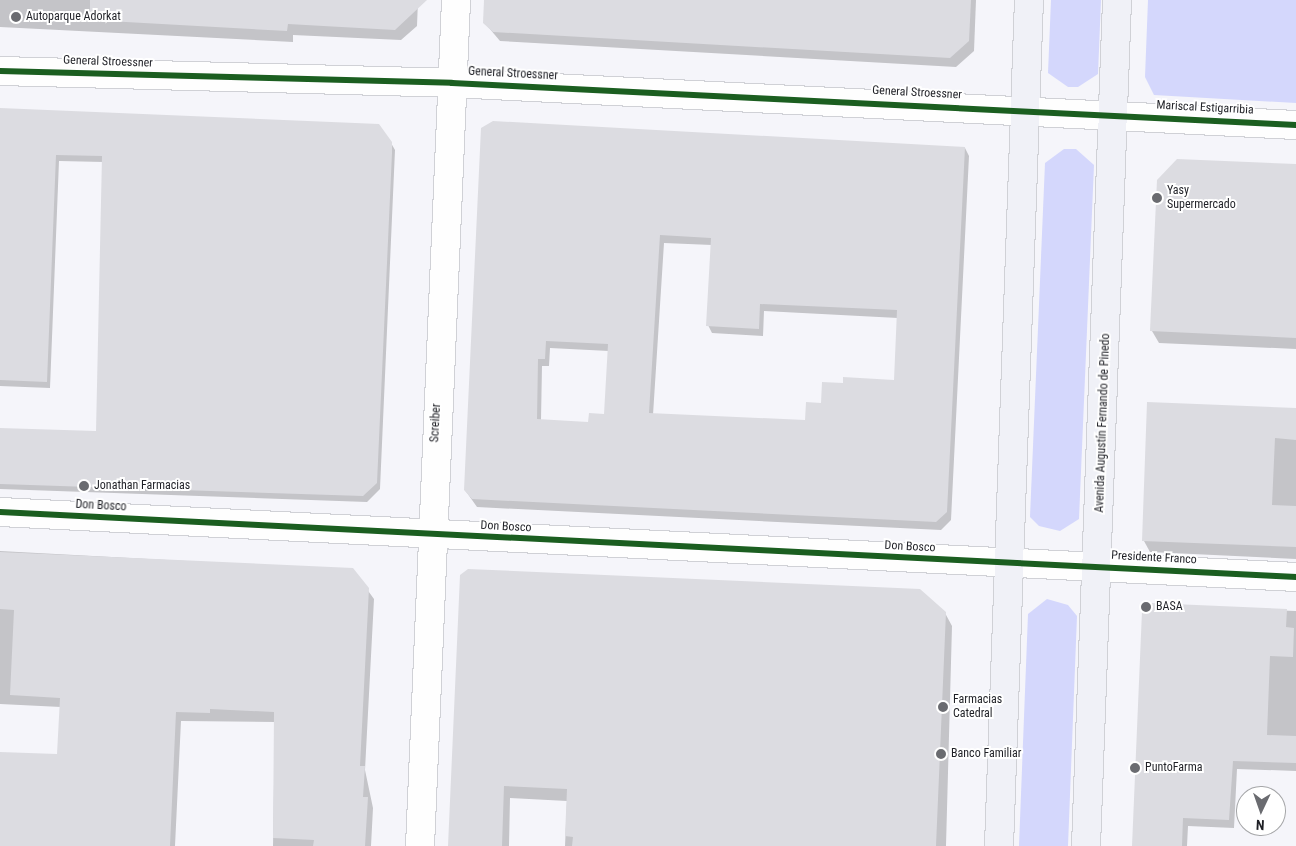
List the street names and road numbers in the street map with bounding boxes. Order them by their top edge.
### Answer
street label: General Stroessner [63,53,153,71]
street label: General Stroessner [468,64,558,84]
street label: General Stroessner [872,83,962,103]
street label: Mariscal Estigarribia [1156,98,1254,118]
street label: Avenida Augustín Fernando de Pinedo [1093,333,1113,513]
street label: Screiber [428,403,444,443]
street label: Don Bosco [75,497,127,515]
street label: Don Bosco [480,518,532,536]
street label: Don Bosco [884,538,936,556]
street label: Presidente Franco [1111,549,1197,567]

